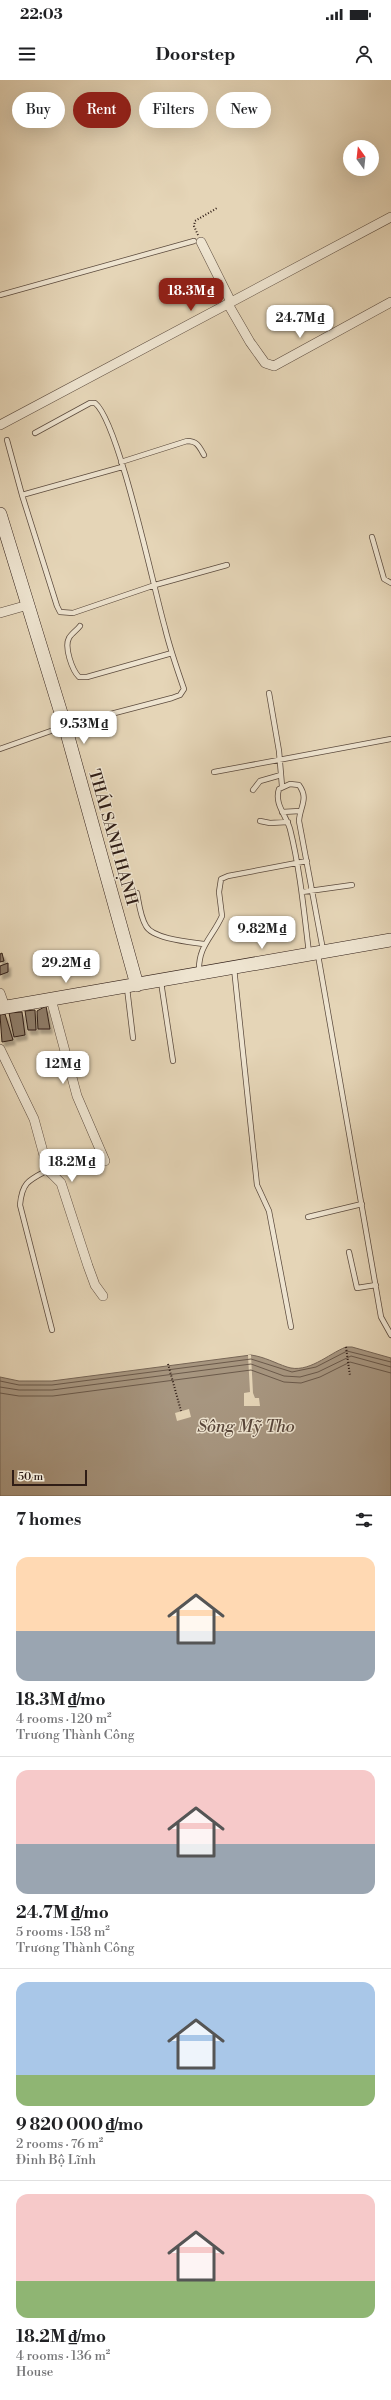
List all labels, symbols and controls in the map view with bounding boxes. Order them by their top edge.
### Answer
text: 22:03 [20,5,63,24]
icon: menu [16,43,38,65]
text: Doorstep [155,43,236,66]
icon: person [353,43,375,65]
chip: Buy [12,92,65,128]
chip: Rent [73,92,131,128]
chip: Filters [139,92,208,128]
chip: New [216,92,271,128]
north arrow [343,140,379,176]
map controls [343,140,379,176]
pin: 18.3M ₫ [154,278,228,312]
text: 18.3M ₫ [168,283,214,299]
pin: 24.7M ₫ [263,305,337,339]
text: 24.7M ₫ [276,310,324,326]
pin: 9.53M ₫ [47,711,121,745]
text: 9.53M ₫ [60,716,108,732]
street label: THÁI SANH HẠNH [84,766,144,908]
pin: 9.82M ₫ [225,916,299,950]
text: 9.82M ₫ [238,921,286,937]
pin: 29.2M ₫ [29,950,103,984]
text: 29.2M ₫ [42,955,90,971]
pin: 12M ₫ [35,1051,91,1085]
text: 12M ₫ [45,1056,81,1072]
pin: 18.2M ₫ [35,1149,109,1183]
text: 18.2M ₫ [49,1154,95,1170]
water label: Sông Mỹ Tho [197,1416,295,1438]
scale bar [12,1468,87,1487]
text: 50 m [18,1470,43,1484]
text: 7 homes [16,1509,81,1531]
icon: filters [353,1509,375,1531]
icon: home [160,1583,232,1655]
text: 18.3M ₫/mo [16,1689,106,1711]
text: 4 rooms · 120 m² [16,1711,112,1727]
text: Trương Thành Công [16,1727,135,1743]
icon: home [160,1796,232,1868]
text: 24.7M ₫/mo [16,1902,109,1924]
text: 5 rooms · 158 m² [16,1924,110,1940]
text: Trương Thành Công [16,1940,135,1956]
icon: home [160,2008,232,2080]
text: 9 820 000 ₫/mo [16,2114,143,2136]
text: 2 rooms · 76 m² [16,2136,103,2152]
text: Đinh Bộ Lĩnh [16,2152,96,2168]
icon: home [160,2220,232,2292]
text: 18.2M ₫/mo [16,2326,106,2348]
text: 4 rooms · 136 m² [16,2348,110,2364]
text: House [16,2364,53,2380]

